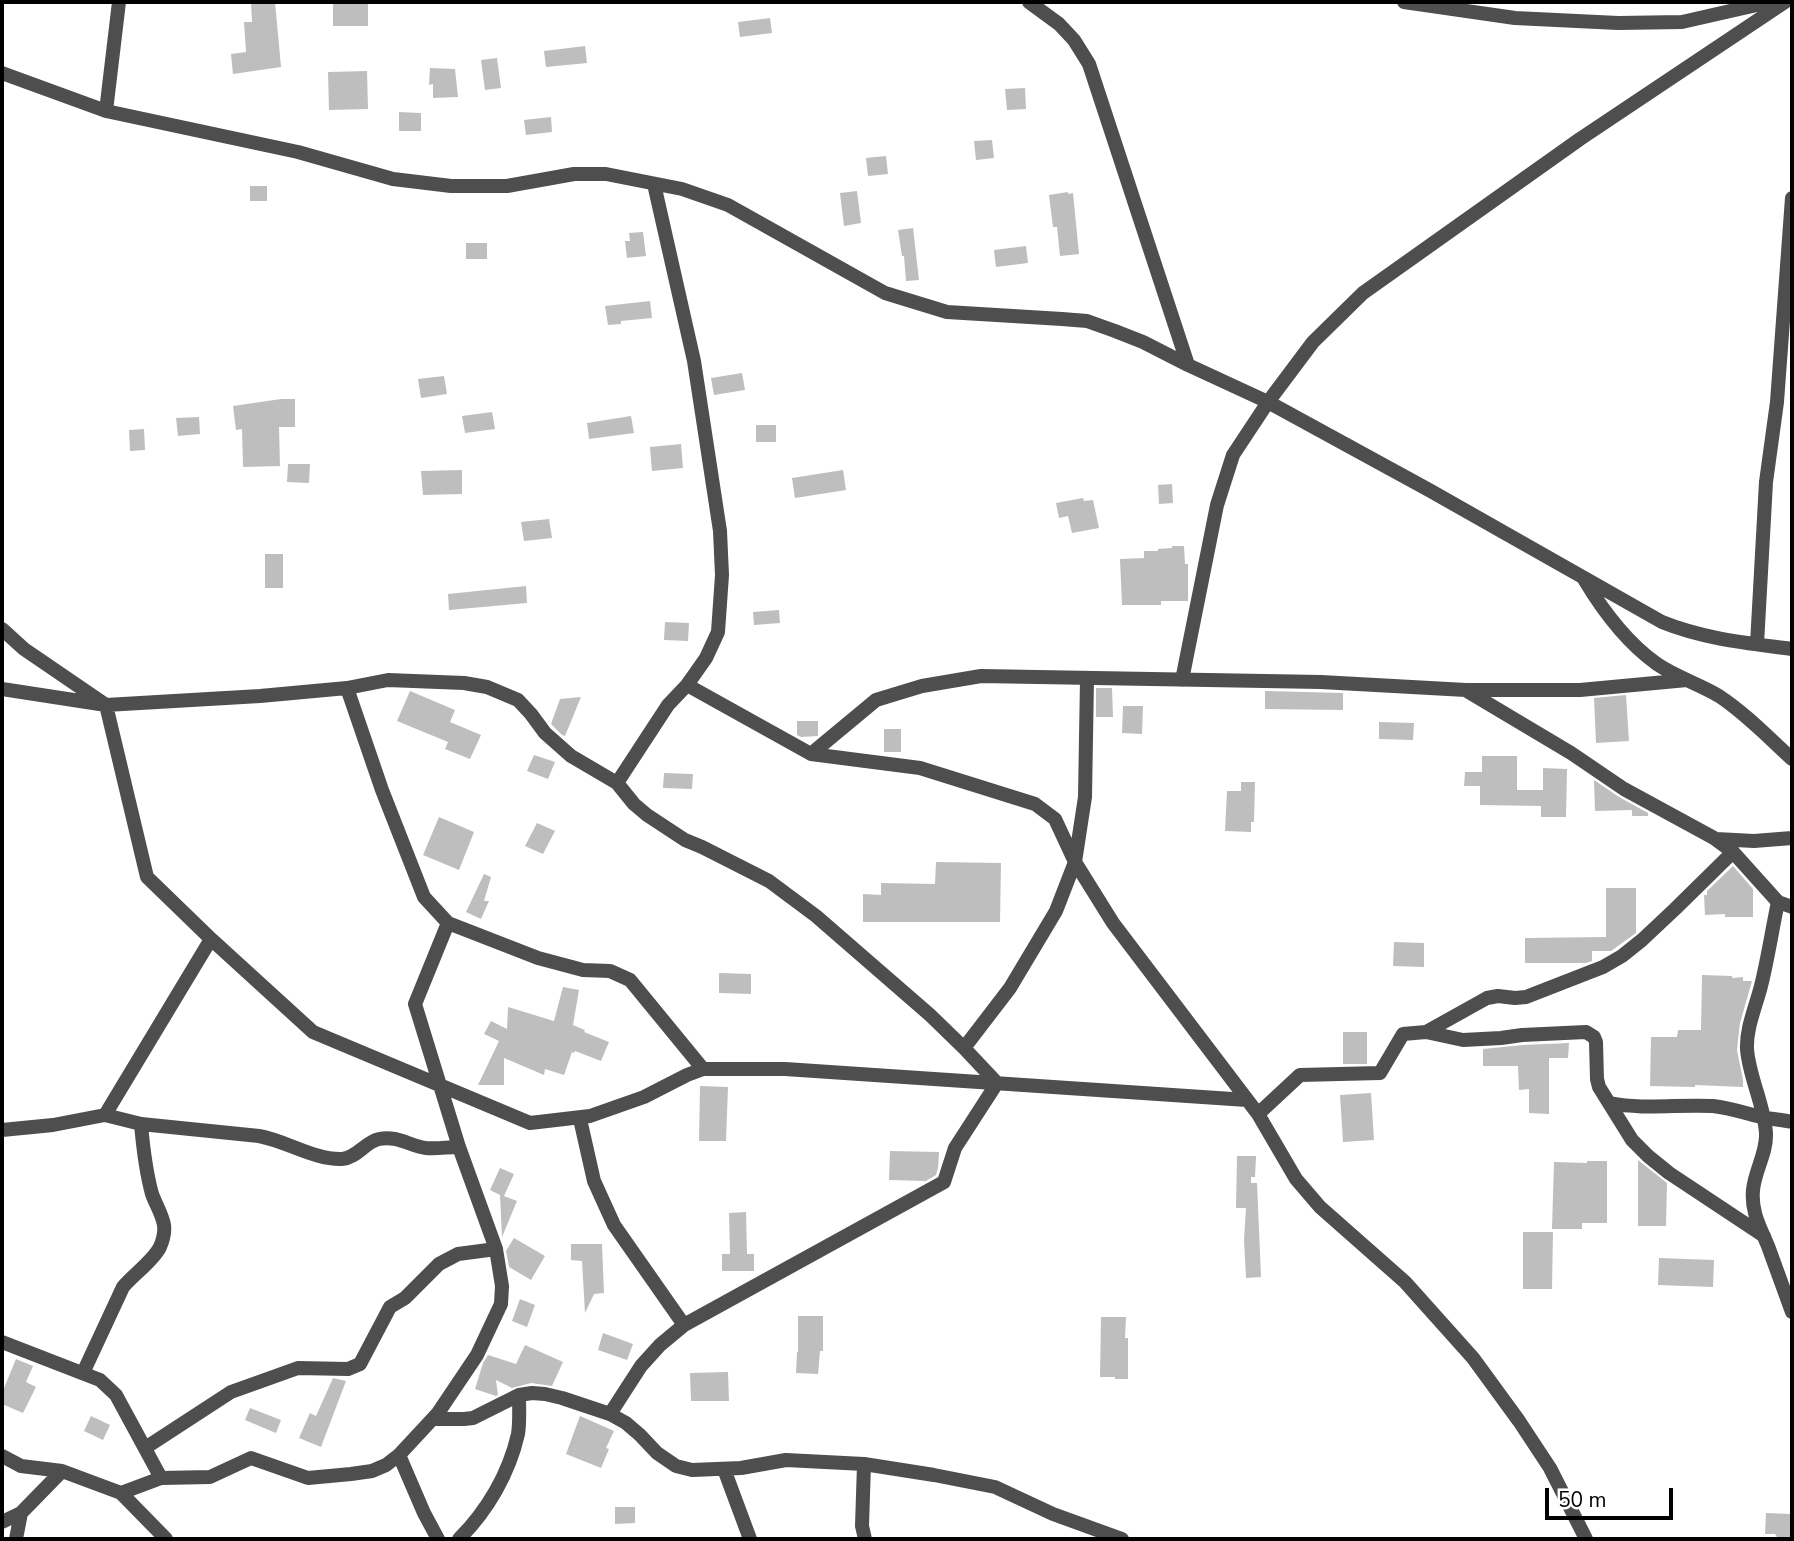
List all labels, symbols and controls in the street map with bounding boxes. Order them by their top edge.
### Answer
scale bar [1549,1474,1677,1518]
text: 50 m [1558,1486,1607,1514]

